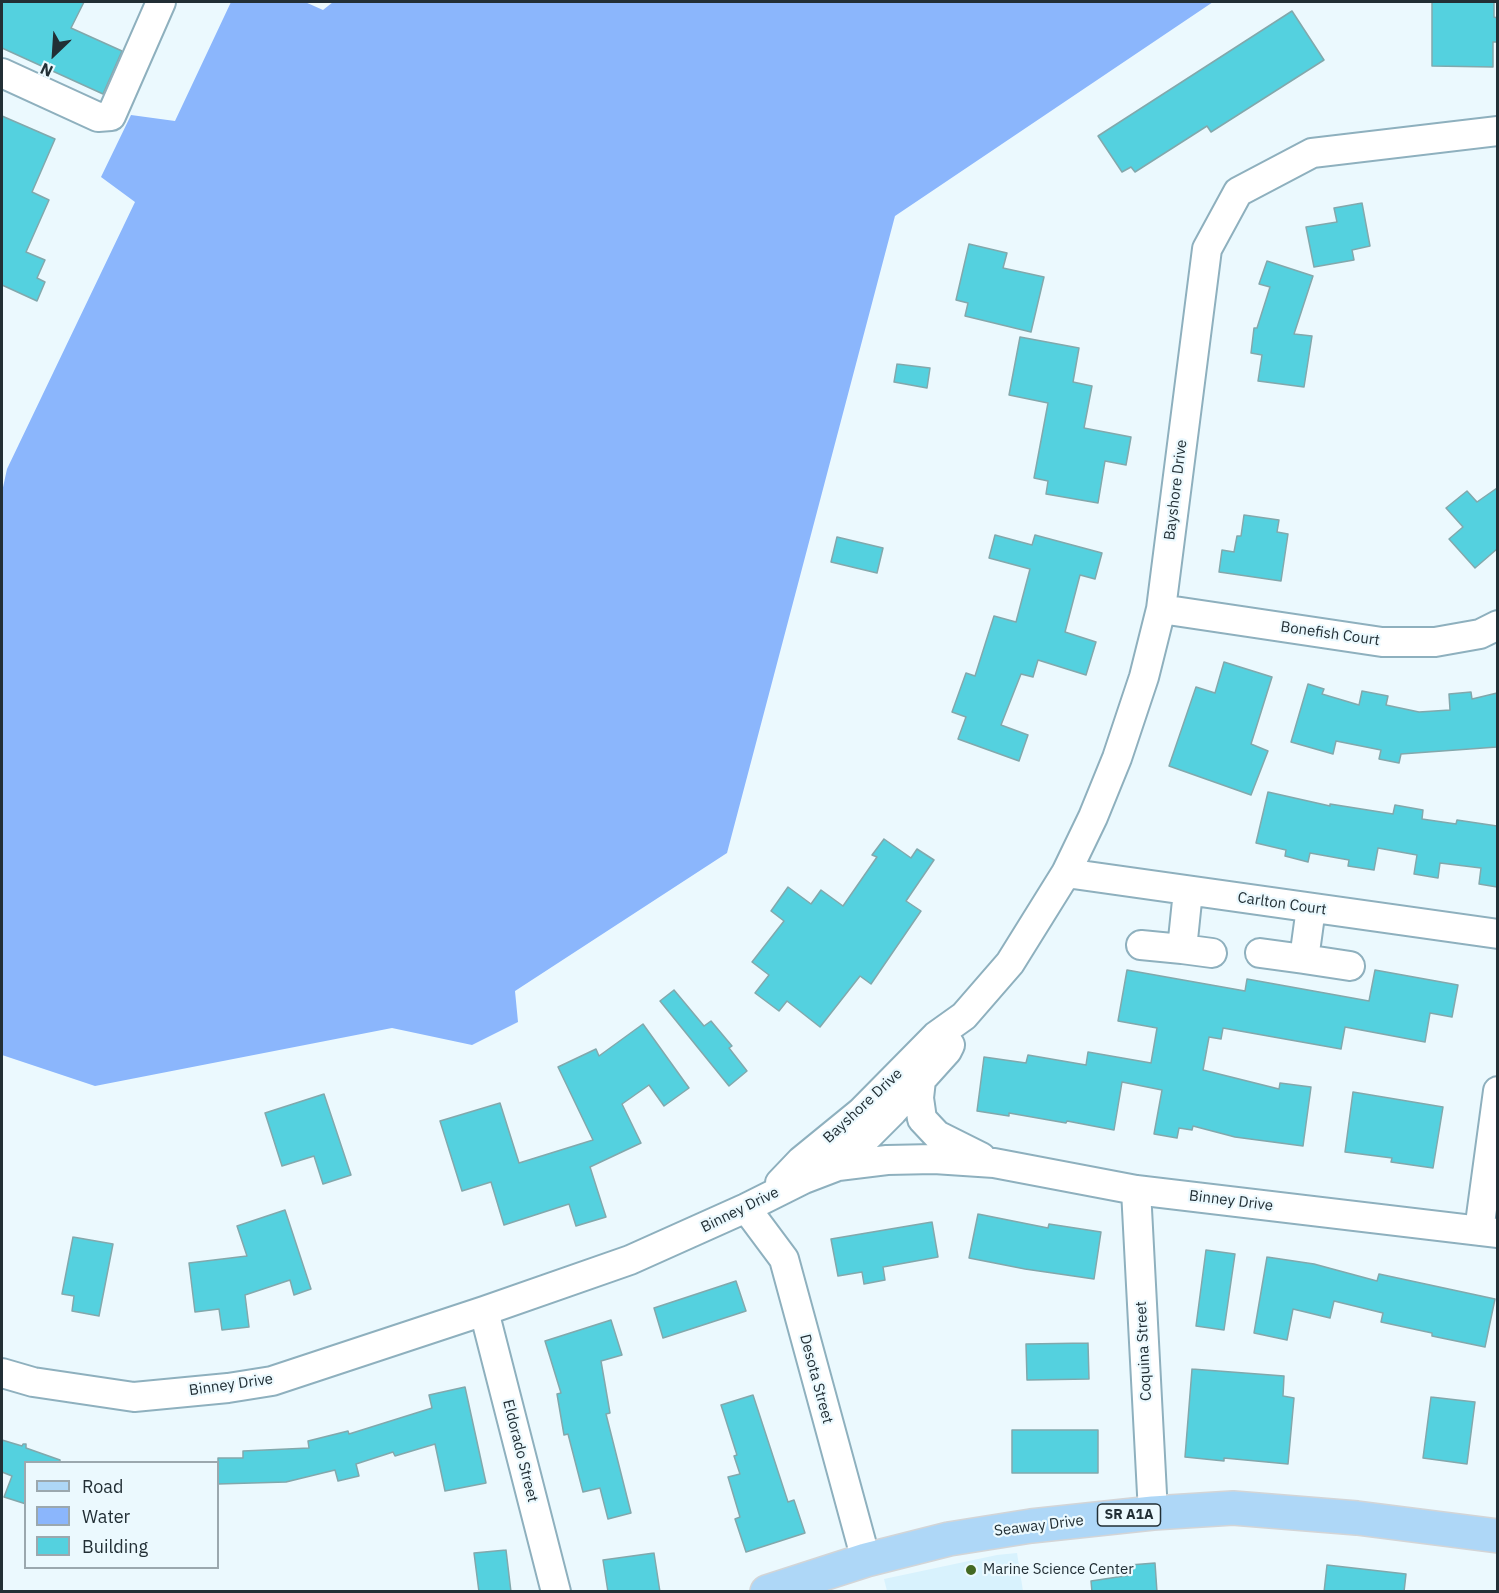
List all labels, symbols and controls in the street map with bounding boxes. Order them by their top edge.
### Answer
north arrow [24,24,84,84]
text: N [37,59,56,82]
street label: Bayshore Drive [1161,439,1191,541]
street label: Bonefish Court [1279,618,1381,650]
street label: Carlton Court [1236,889,1328,919]
street label: Bayshore Drive [820,1065,906,1147]
street label: Binney Drive [698,1183,782,1237]
street label: Binney Drive [1188,1187,1274,1215]
street label: Coquina Street [1132,1301,1156,1401]
street label: Desota Street [795,1332,837,1426]
street label: Binney Drive [188,1370,274,1400]
street label: Eldorado Street [499,1398,541,1504]
legend [24,1461,219,1569]
text: Road [82,1475,123,1498]
road number: SR A1A [1098,1504,1160,1526]
text: Water [82,1505,130,1528]
street label: Seaway Drive [993,1512,1085,1540]
text: Building [82,1535,148,1558]
place label: Marine Science Center [983,1561,1134,1579]
marker: Marine Science Center [964,1563,978,1577]

